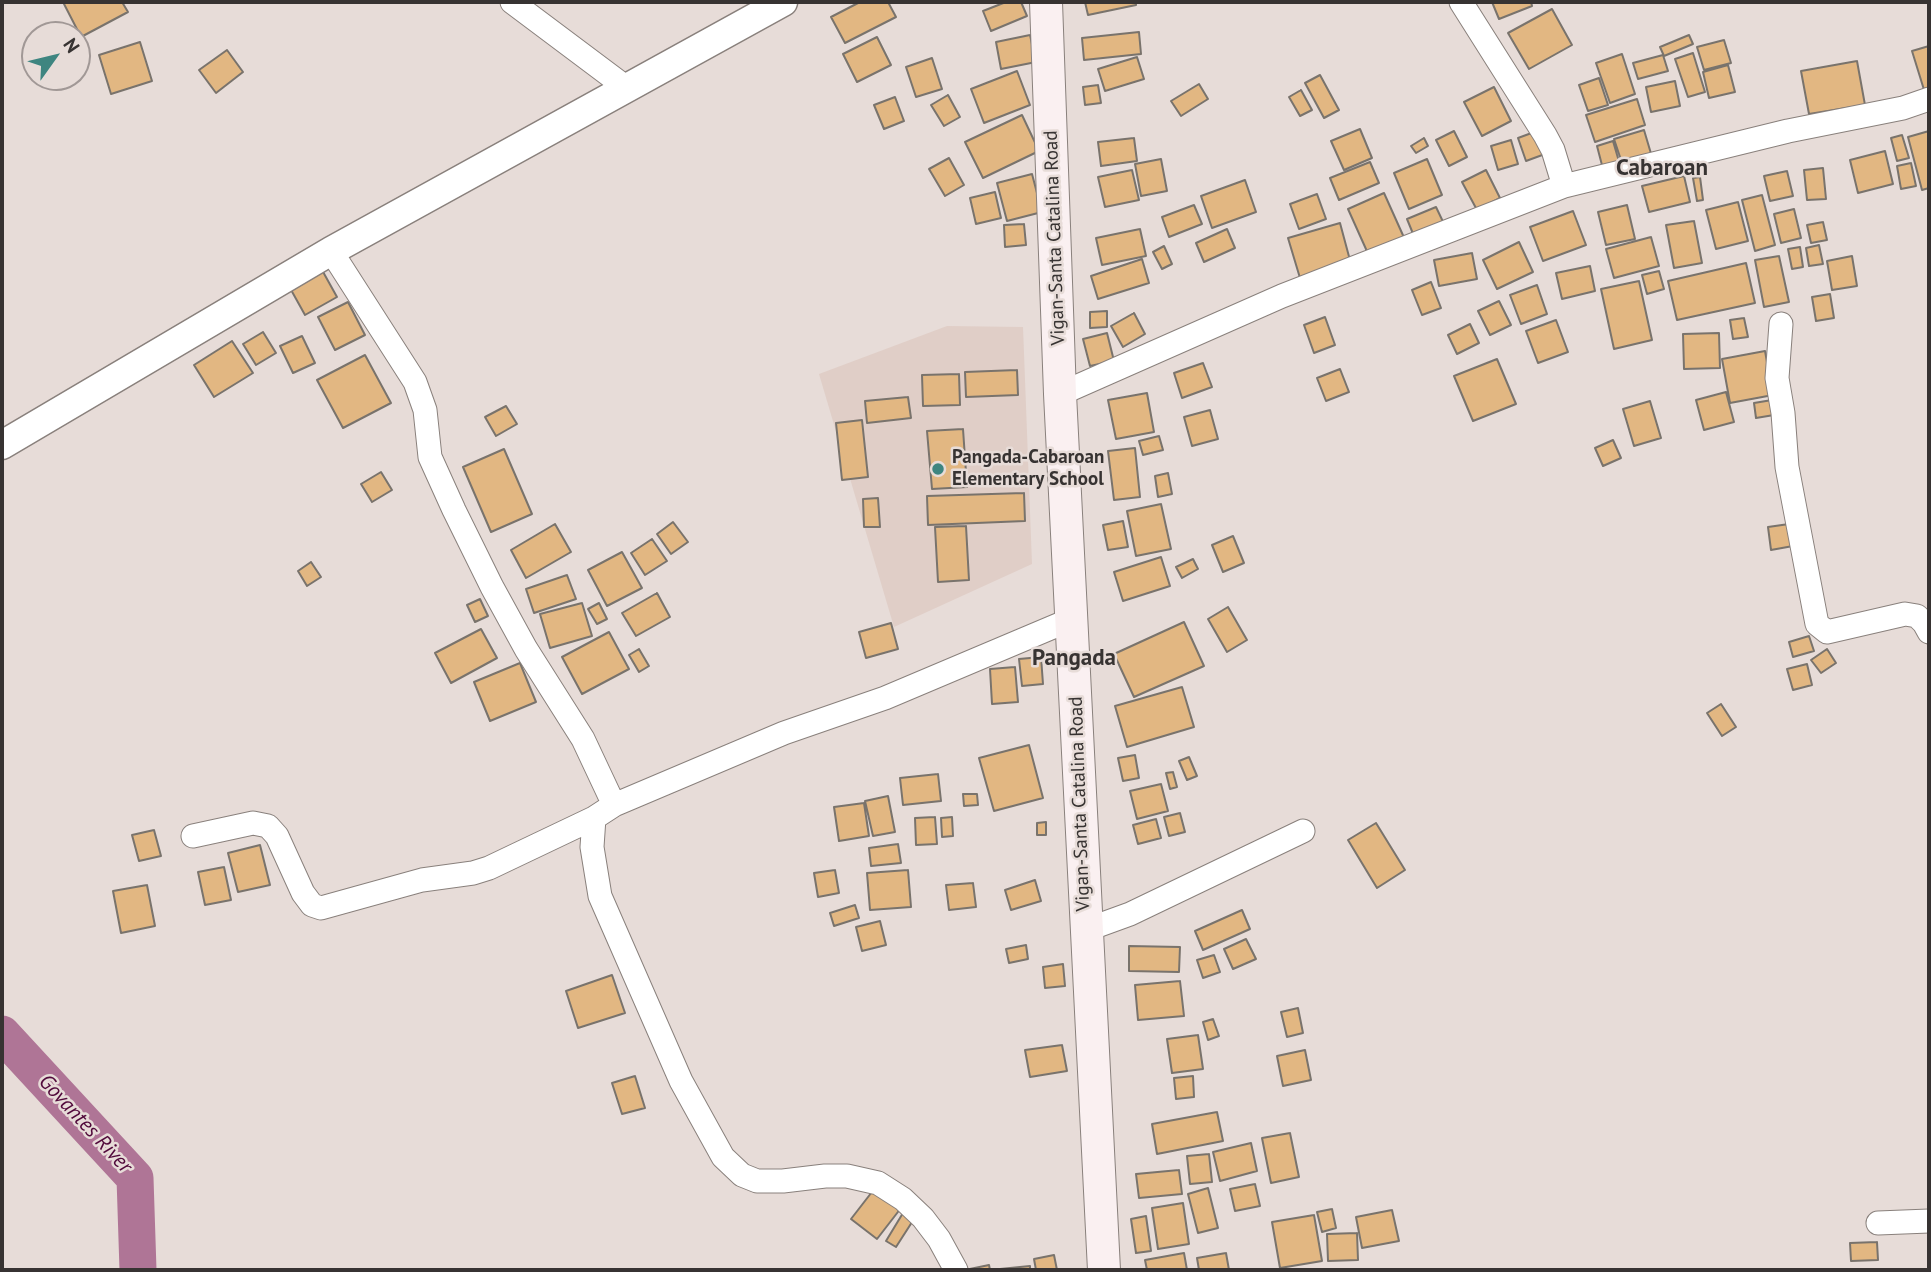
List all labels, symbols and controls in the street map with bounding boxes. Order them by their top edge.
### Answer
north arrow [21,21,91,91]
text: N [58,33,85,57]
street label: Vigan-Santa Catalina Road [1040,130,1070,346]
district label: Cabaroan [1616,154,1708,182]
place label: Pangada-Cabaroan Elementary School [952,447,1104,491]
marker: Pangada-Cabaroan Elementary School [930,461,946,477]
district label: Pangada [1032,644,1116,672]
street label: Vigan-Santa Catalina Road [1065,696,1095,912]
water label: Govantes River [33,1070,137,1178]

